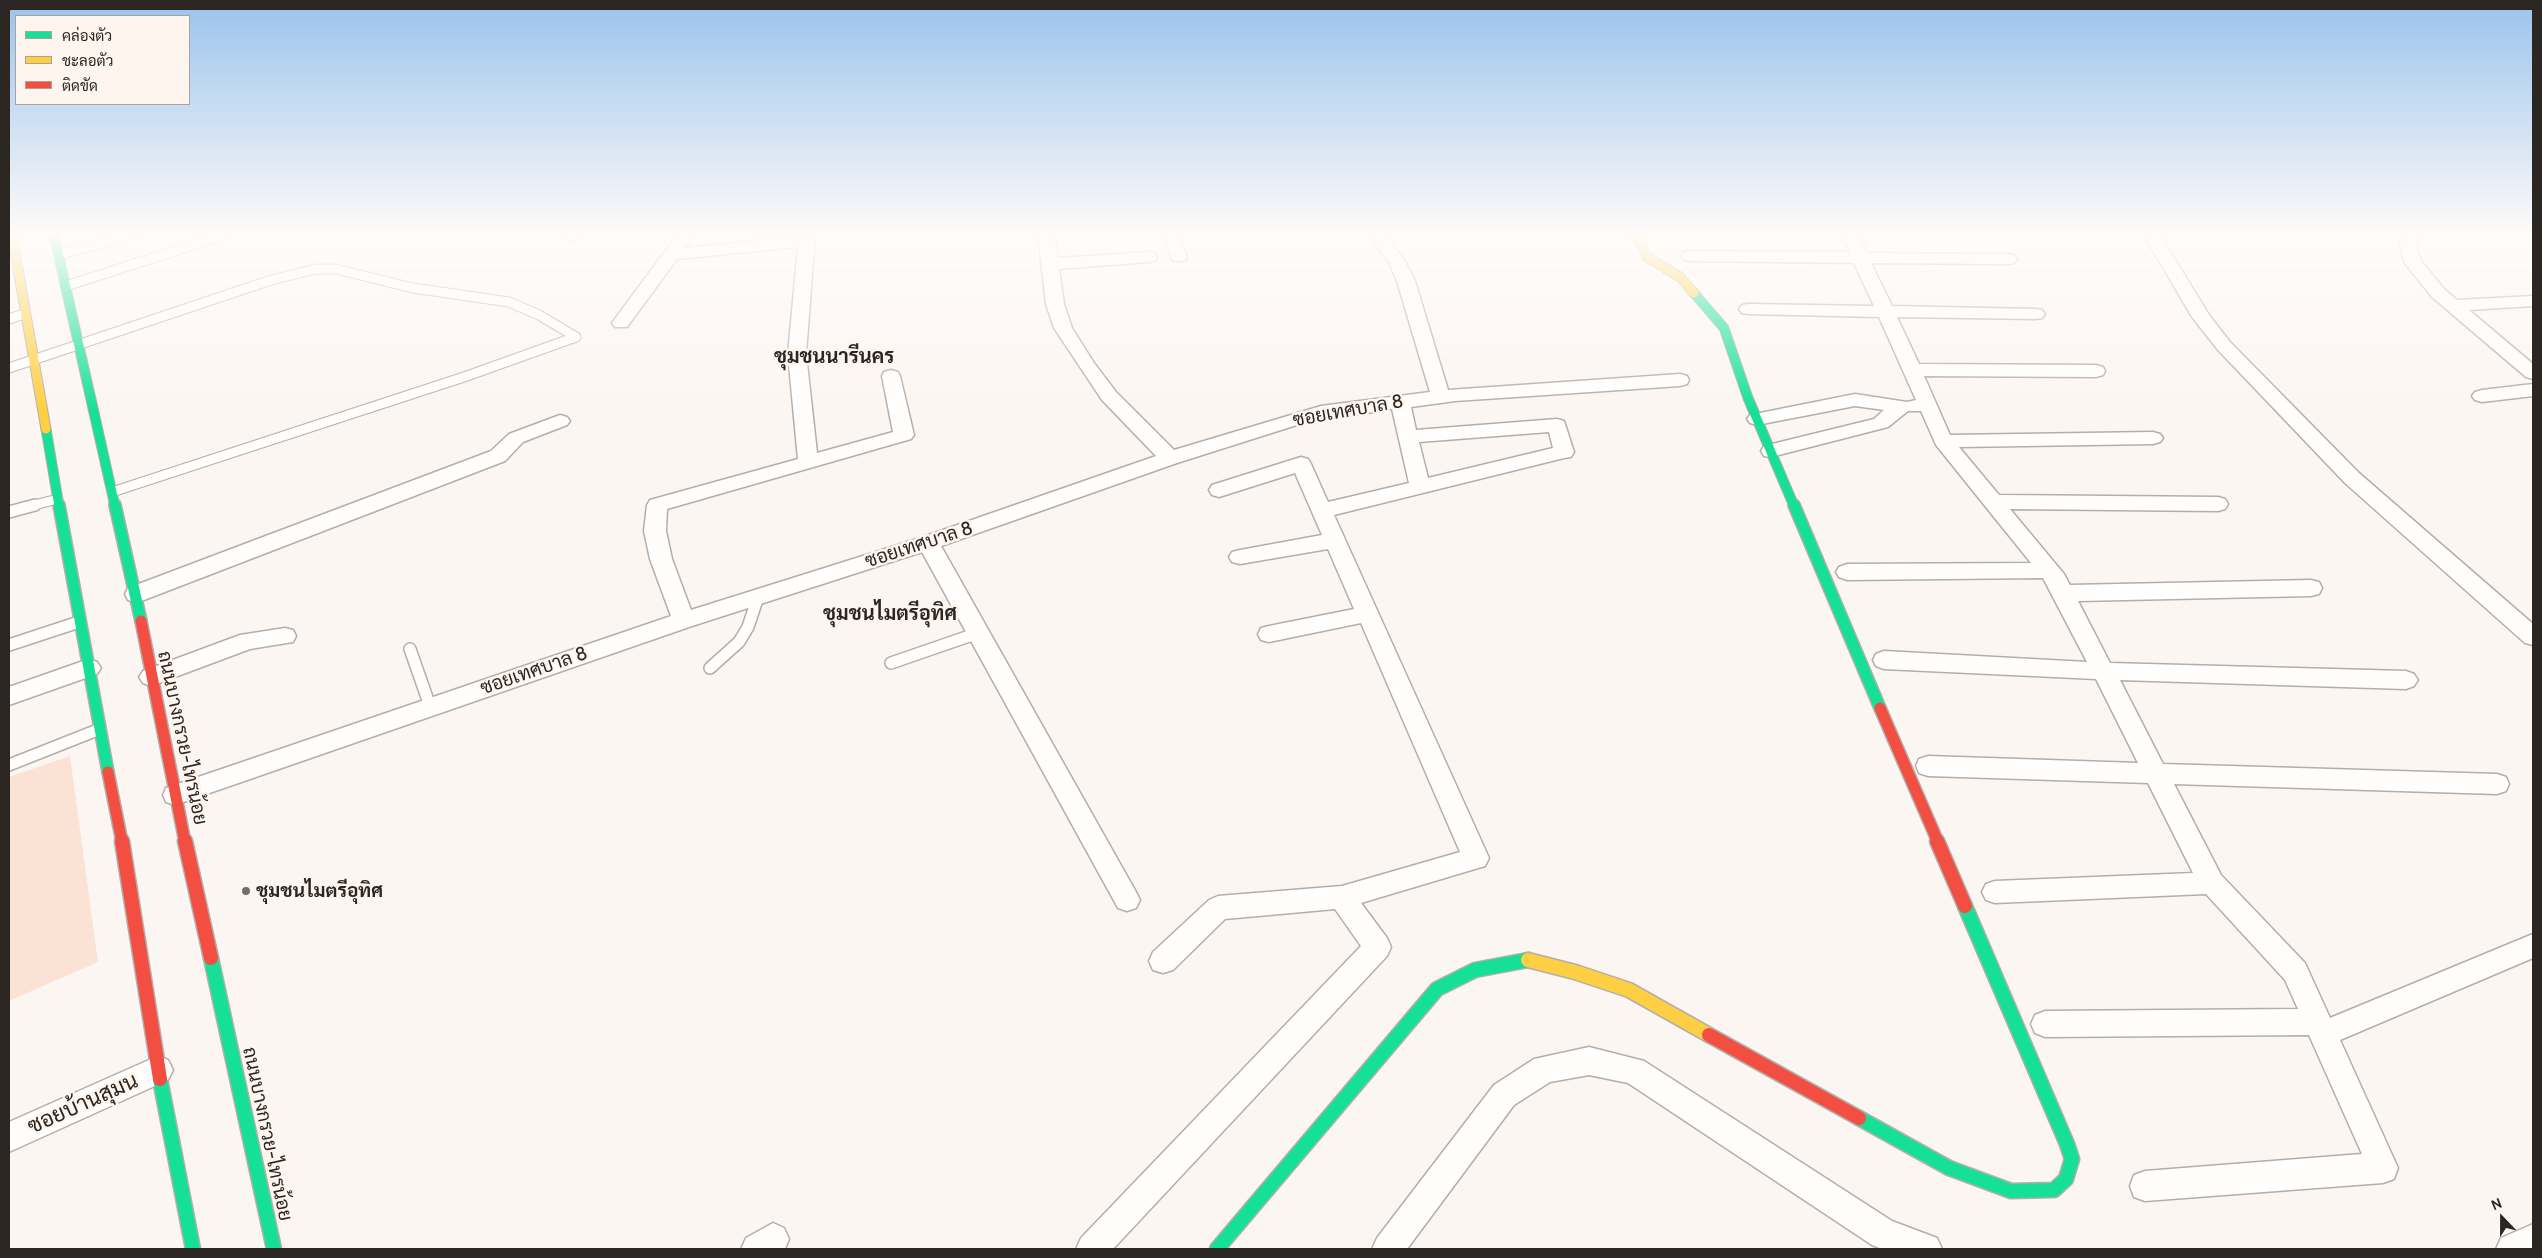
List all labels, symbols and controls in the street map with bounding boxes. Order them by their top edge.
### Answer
legend [15,15,190,105]
text: คล่องตัว [62,27,112,45]
text: ชะลอตัว [62,52,113,70]
text: ติดขัด [62,77,98,95]
district label: ชุมชนนารีนคร [774,345,894,369]
street label: ซอยเทศบาล 8 [1291,390,1405,432]
street label: ซอยเทศบาล 8 [862,517,976,573]
district label: ชุมชนไมตรีอุทิศ [823,602,957,626]
street label: ซอยเทศบาล 8 [477,642,591,700]
street label: ถนนบางกรวย-ไทรน้อย [152,649,212,827]
place label: ชุมชนไมตรีอุทิศ [256,880,383,902]
marker: ชุมชนไมตรีอุทิศ [240,885,252,897]
street label: ถนนบางกรวย-ไทรน้อย [237,1045,297,1223]
street label: ซอยบ้านสุมน [24,1068,142,1140]
north arrow [2477,1193,2527,1243]
text: N [2488,1194,2504,1214]

